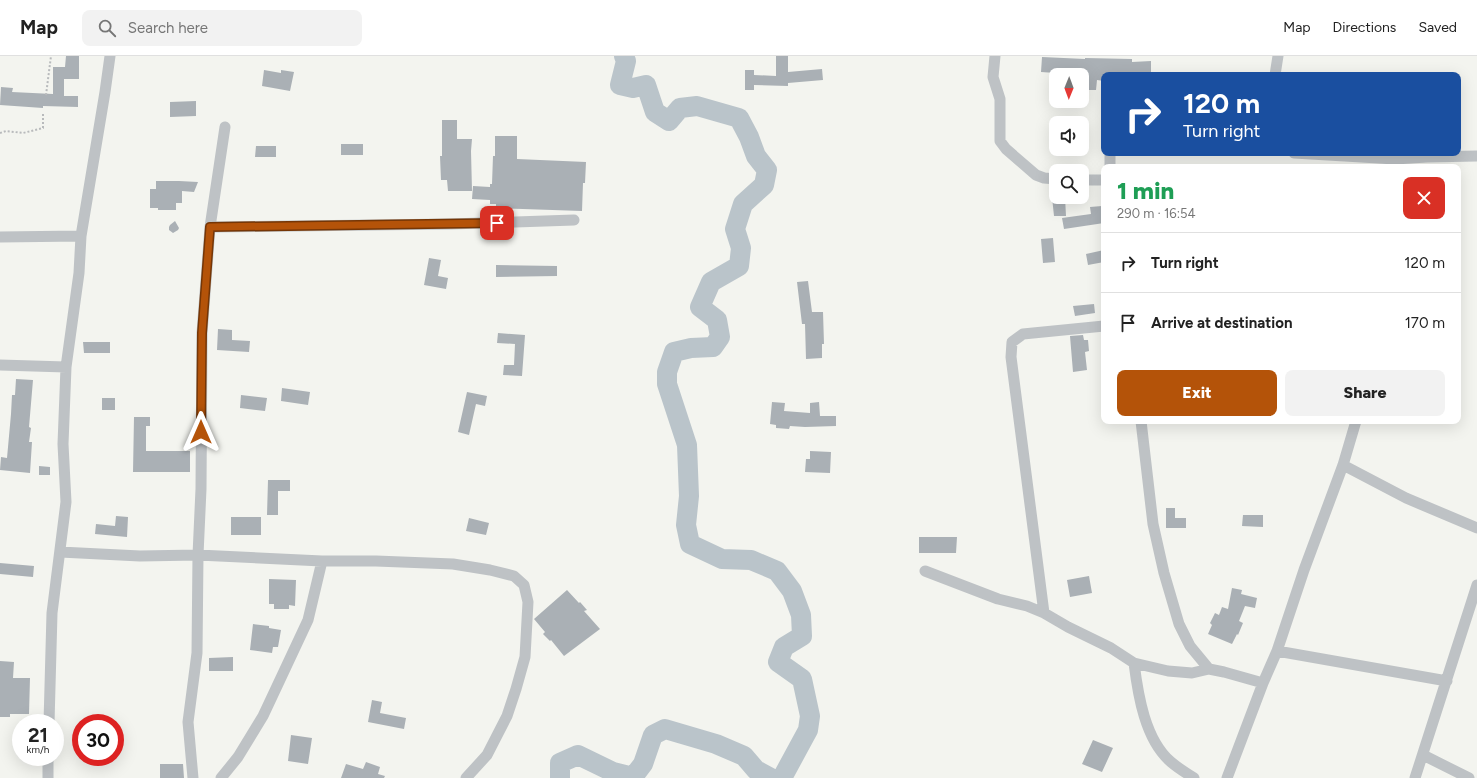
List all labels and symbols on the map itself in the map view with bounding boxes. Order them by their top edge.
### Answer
north arrow [1049,68,1089,108]
pin [480,206,514,240]
position arrow [180,411,222,453]
speed limit sign: 30 [72,714,124,766]

